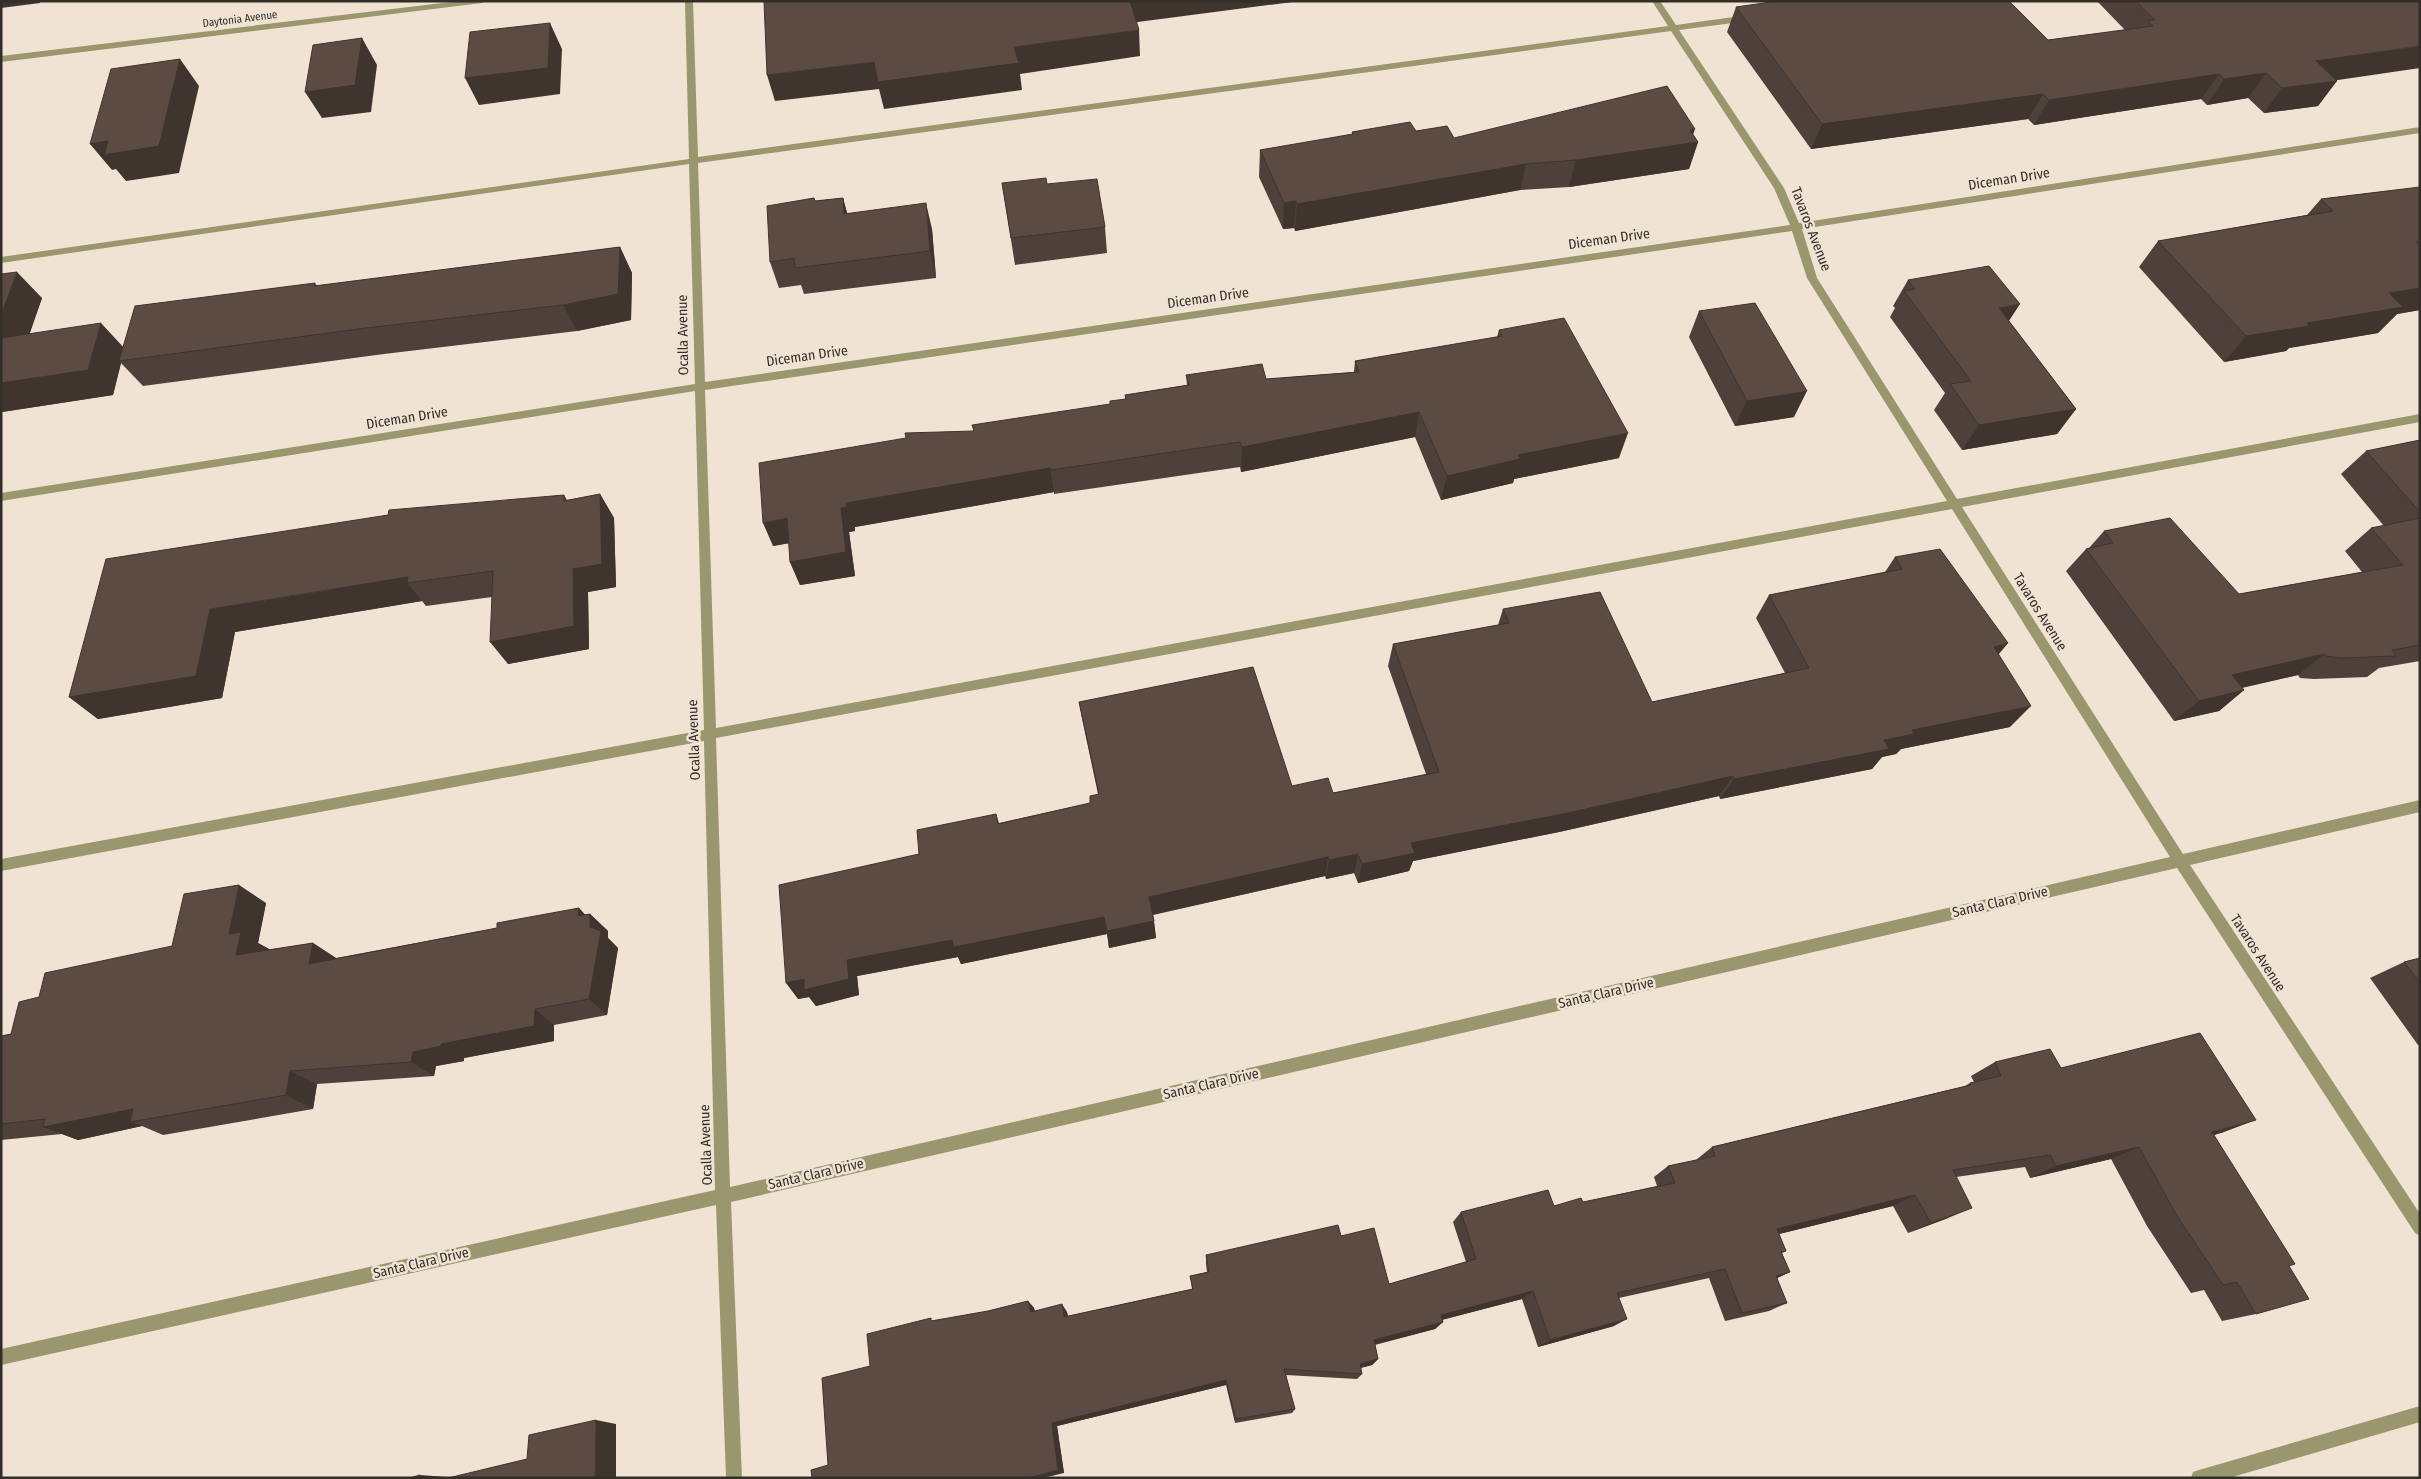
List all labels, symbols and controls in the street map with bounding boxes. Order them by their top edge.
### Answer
street label: Daytonia Avenue [202,8,278,30]
street label: Diceman Drive [1967,164,2051,194]
street label: Tavaros Avenue [1787,185,1835,273]
street label: Diceman Drive [1567,225,1651,253]
street label: Diceman Drive [1166,284,1250,312]
street label: Ocalla Avenue [674,294,692,376]
street label: Diceman Drive [765,342,849,370]
street label: Diceman Drive [365,403,449,433]
street label: Tavaros Avenue [2009,570,2071,654]
street label: Ocalla Avenue [684,699,704,781]
street label: Santa Clara Drive [1951,883,2049,921]
street label: Tavaros Avenue [2227,911,2289,995]
street label: Santa Clara Drive [1557,974,1655,1012]
street label: Santa Clara Drive [1162,1065,1260,1103]
street label: Ocalla Avenue [696,1104,716,1186]
street label: Santa Clara Drive [767,1155,865,1193]
street label: Santa Clara Drive [372,1244,470,1282]

